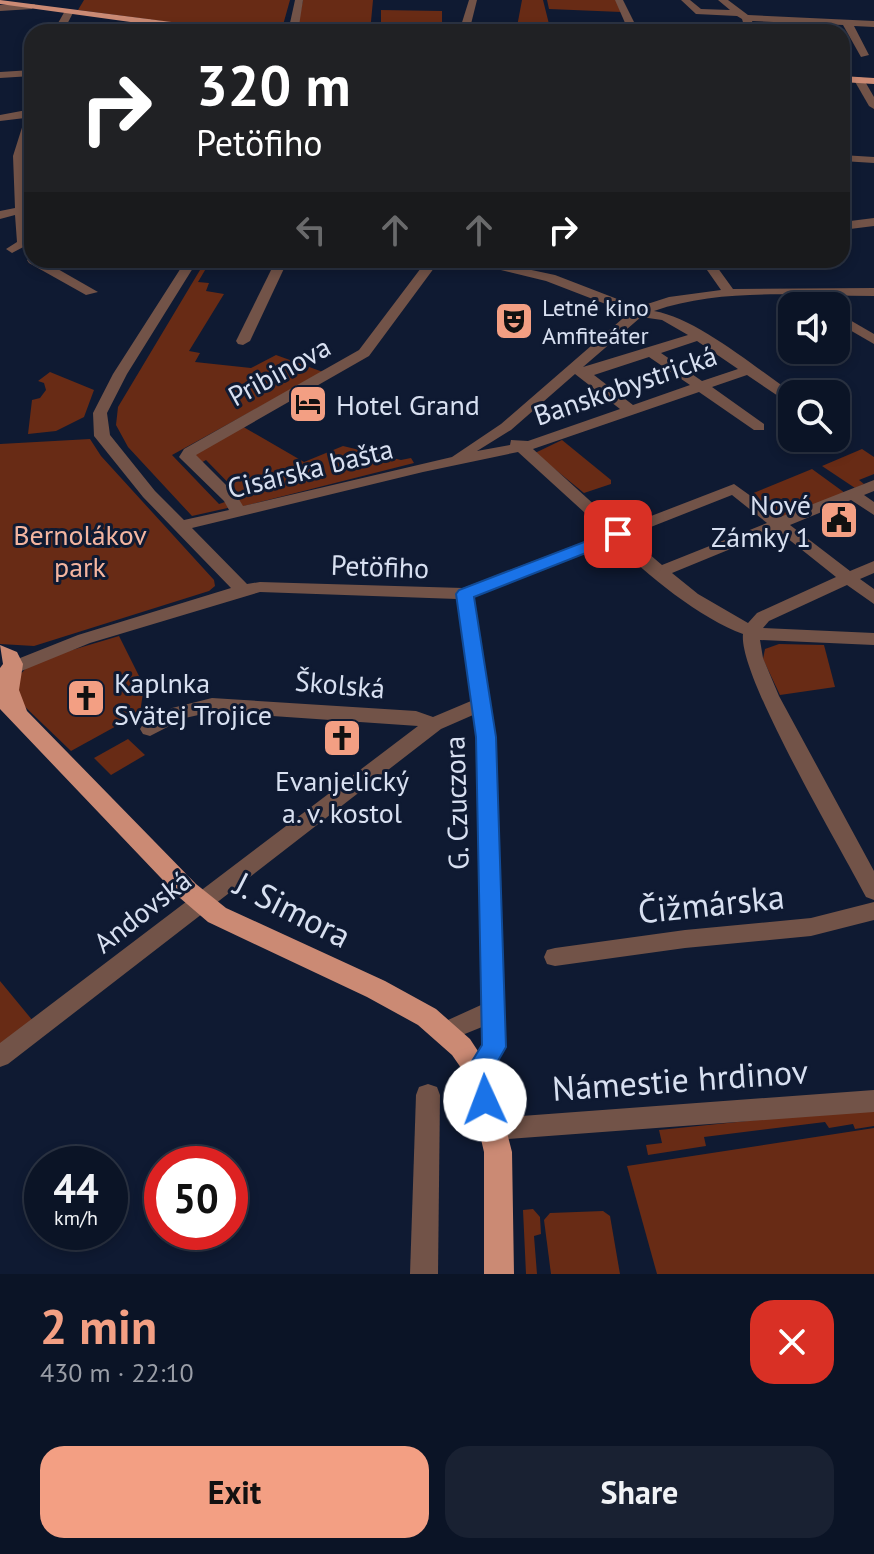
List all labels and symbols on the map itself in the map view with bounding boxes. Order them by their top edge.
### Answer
place label: Letné kino Amfiteáter [542,292,649,351]
theatre icon: Letné kino Amfiteáter [493,300,535,342]
street label: Pribinova [221,328,337,414]
street label: Banskobystrická [528,336,722,434]
hotel icon: Hotel Grand [287,383,329,425]
place label: Hotel Grand [336,386,480,423]
street label: Cisárska bašta [223,430,397,506]
place label: Nové Zámky 1 [711,486,811,555]
public building icon: Nové Zámky 1 [818,499,860,541]
pin [584,500,652,568]
park label: Bernolákov park [13,516,147,585]
street label: Petöfiho [330,546,430,586]
street label: Školská [293,662,387,706]
place label: Kaplnka Svätej Trojice [114,664,272,733]
church icon: Kaplnka Svätej Trojice [65,677,107,719]
church icon: Evanjelický a. v. kostol [321,717,363,759]
street label: G. Czuczora [435,735,477,871]
place label: Evanjelický a. v. kostol [275,762,409,831]
street label: J. Simora [226,860,359,957]
street label: Andovská [86,861,198,961]
street label: Čižmárska [635,873,787,933]
street label: Námestie hrdinov [551,1048,810,1110]
position arrow [443,1058,527,1142]
speed limit sign: 50 [144,1146,248,1250]

